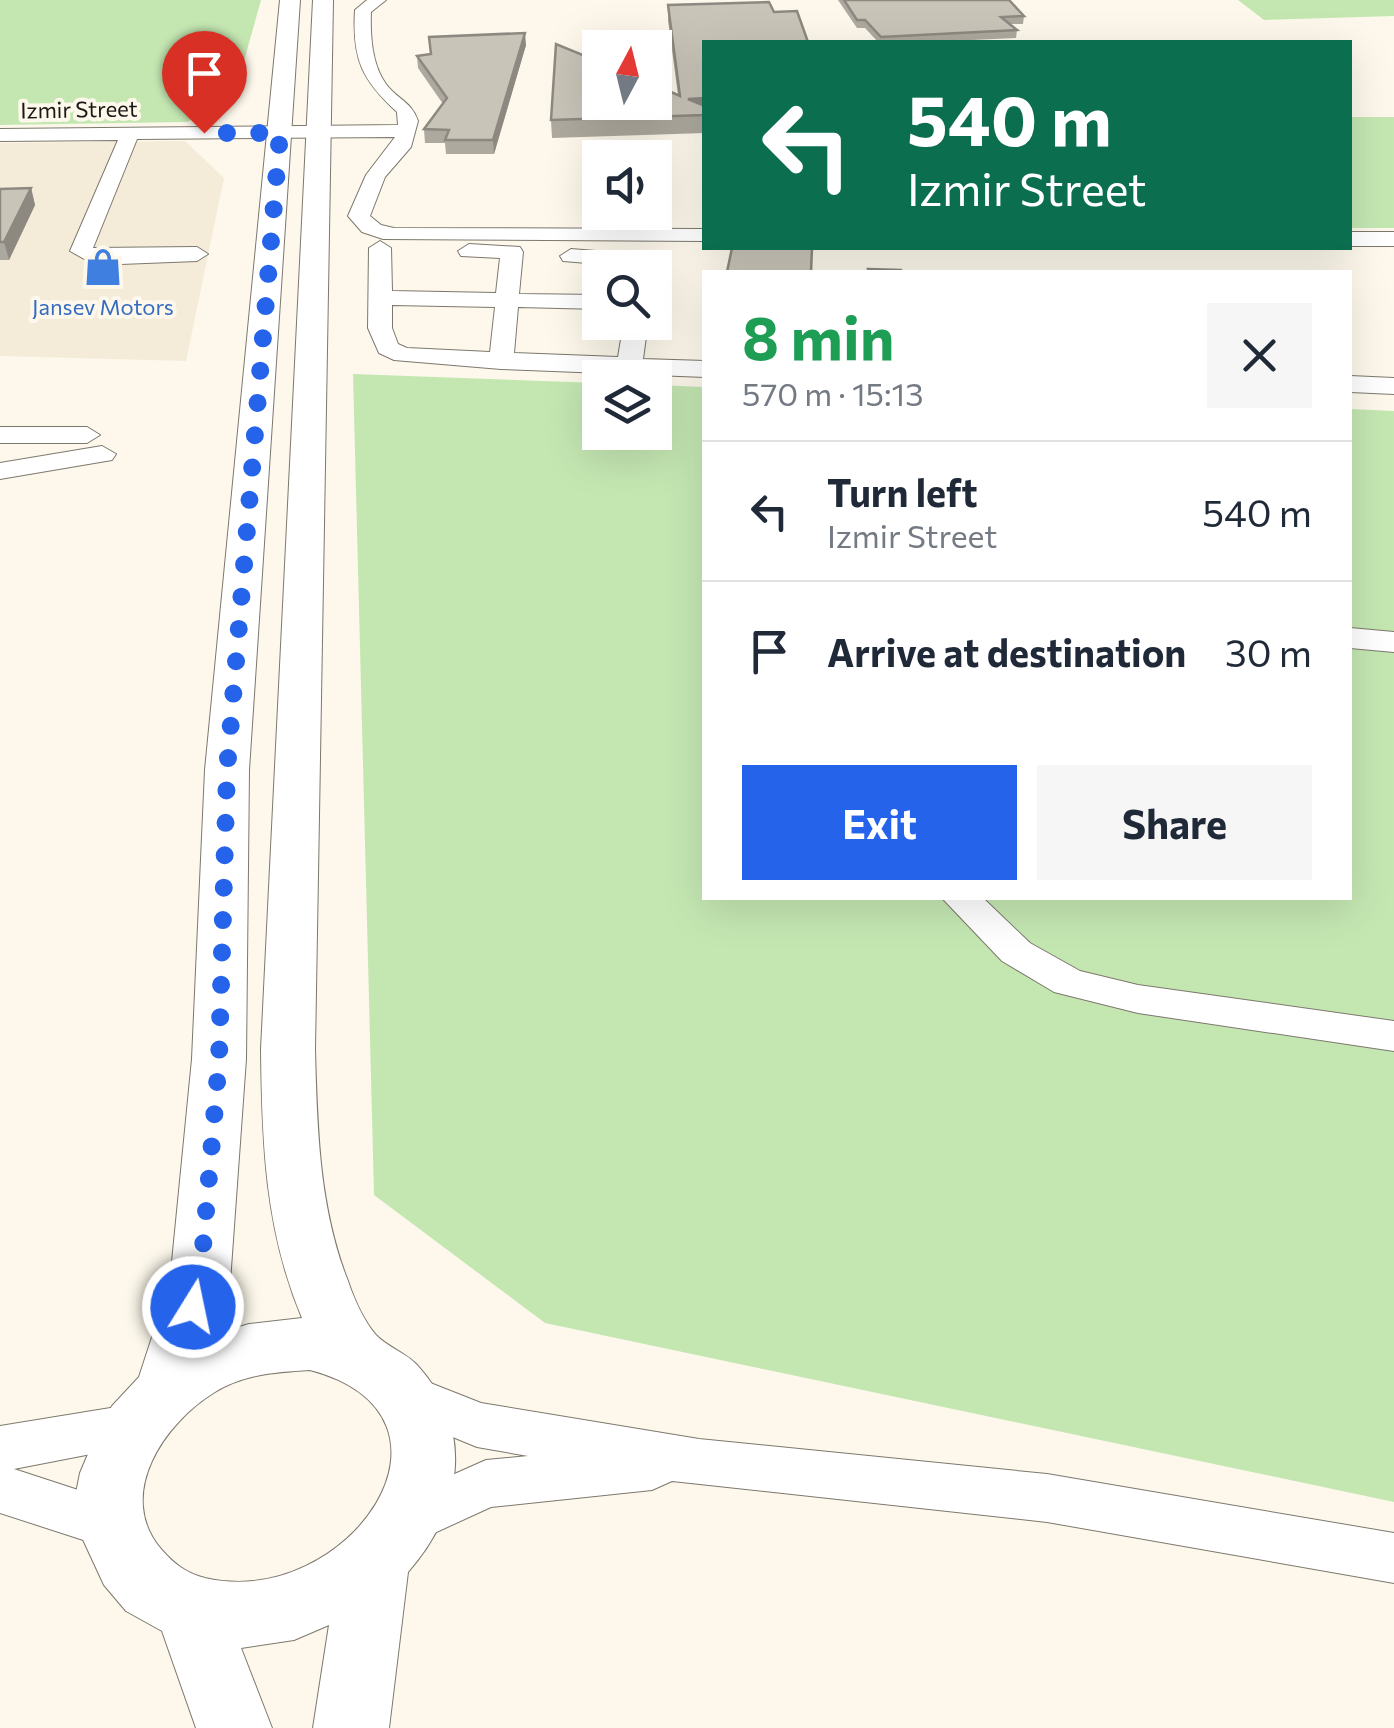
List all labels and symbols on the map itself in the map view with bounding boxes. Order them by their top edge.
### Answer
north arrow [582,30,672,120]
pin [162,31,247,134]
street label: Izmir Street [20,94,138,124]
shop icon: Jansev Motors [82,246,124,288]
place label: Jansev Motors [32,293,174,320]
position arrow [141,1255,245,1359]

